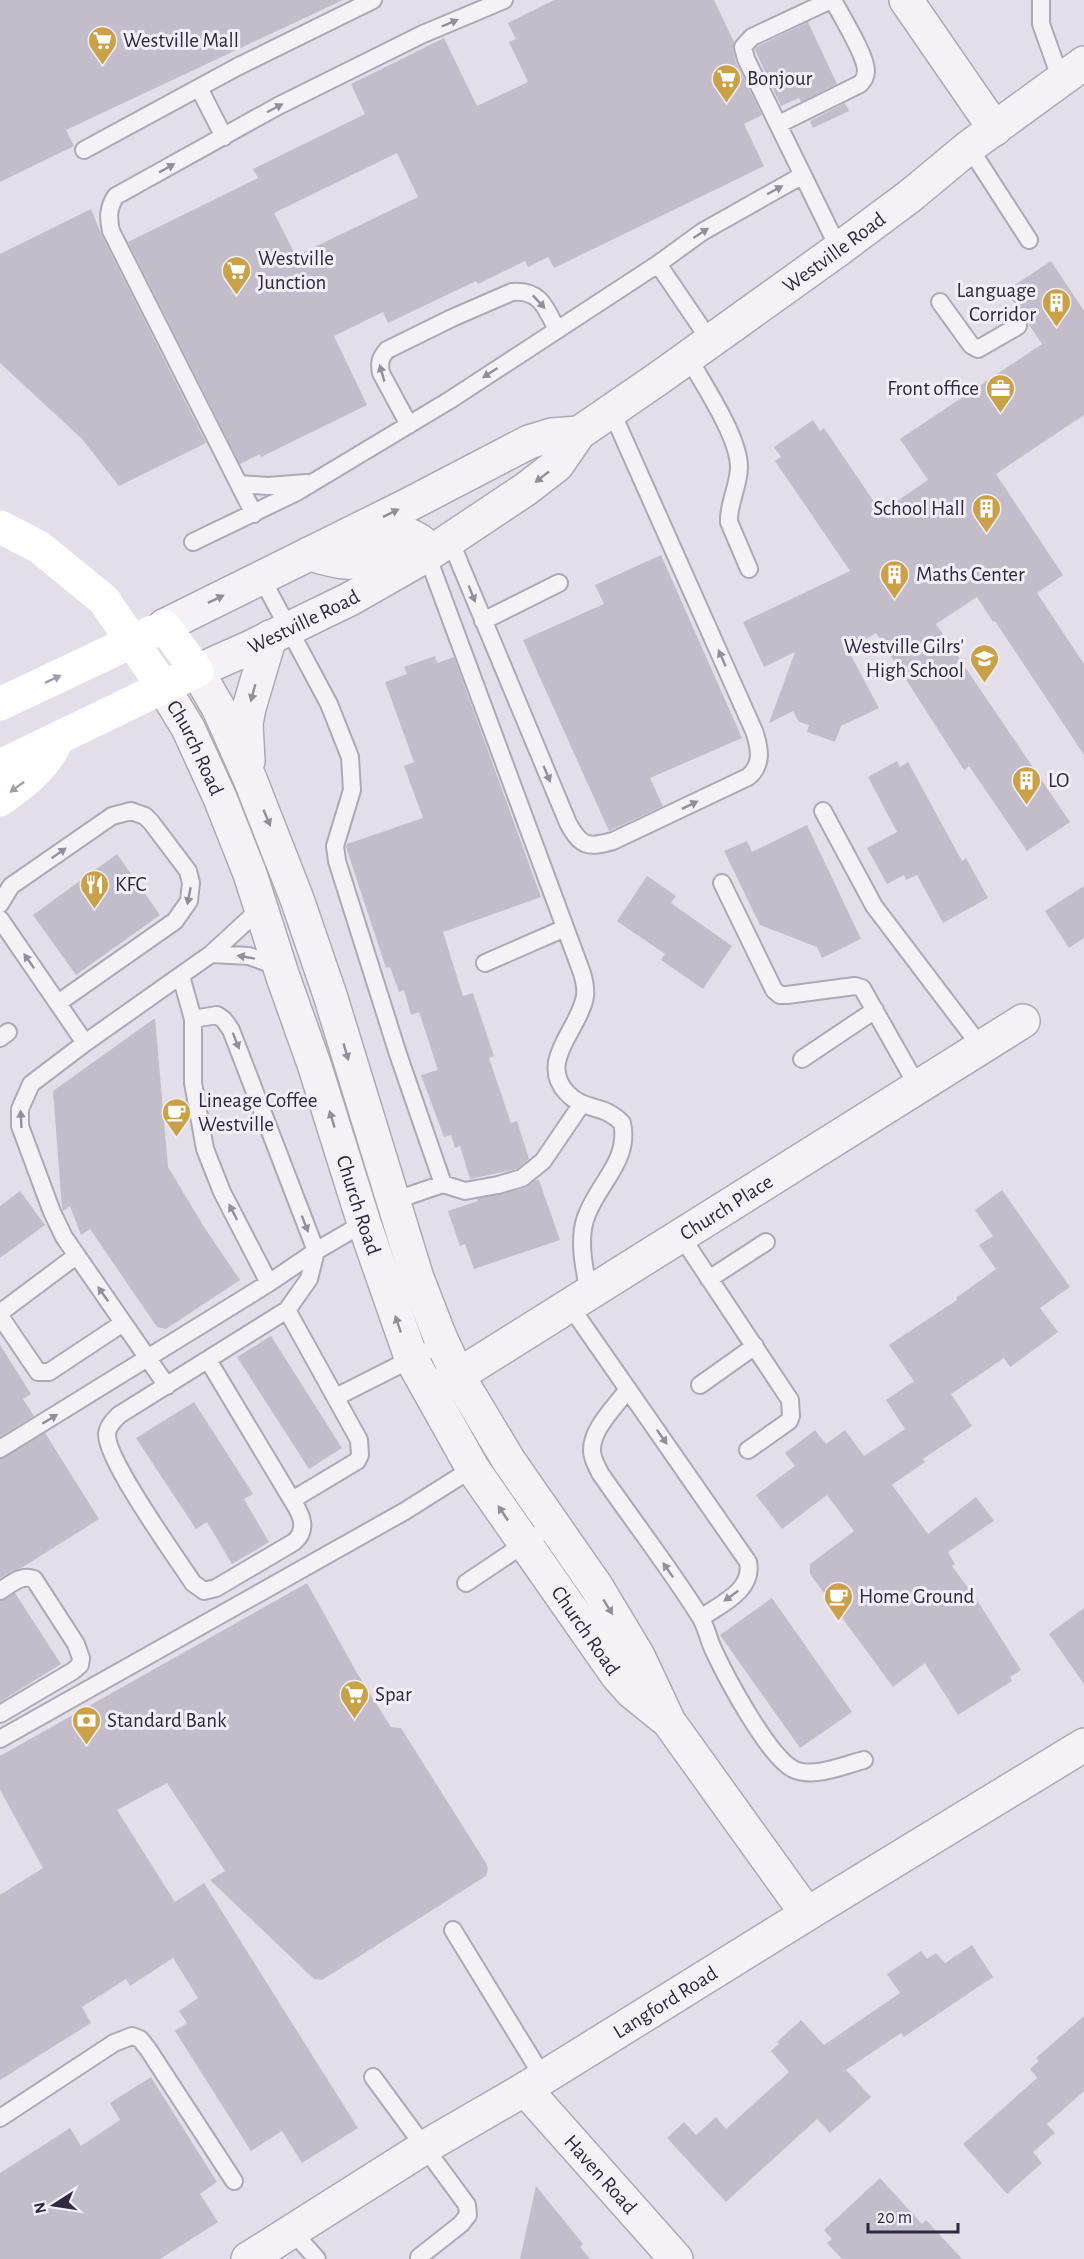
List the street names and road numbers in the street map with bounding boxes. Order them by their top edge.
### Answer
street label: Westville Road [779,208,890,297]
street label: Westville Road [245,586,363,658]
street label: Church Road [163,697,227,799]
street label: Church Road [332,1153,384,1258]
street label: Church Place [676,1171,777,1244]
street label: Church Road [547,1582,624,1679]
street label: Langford Road [610,1962,721,2043]
street label: Haven Road [560,2131,641,2218]

